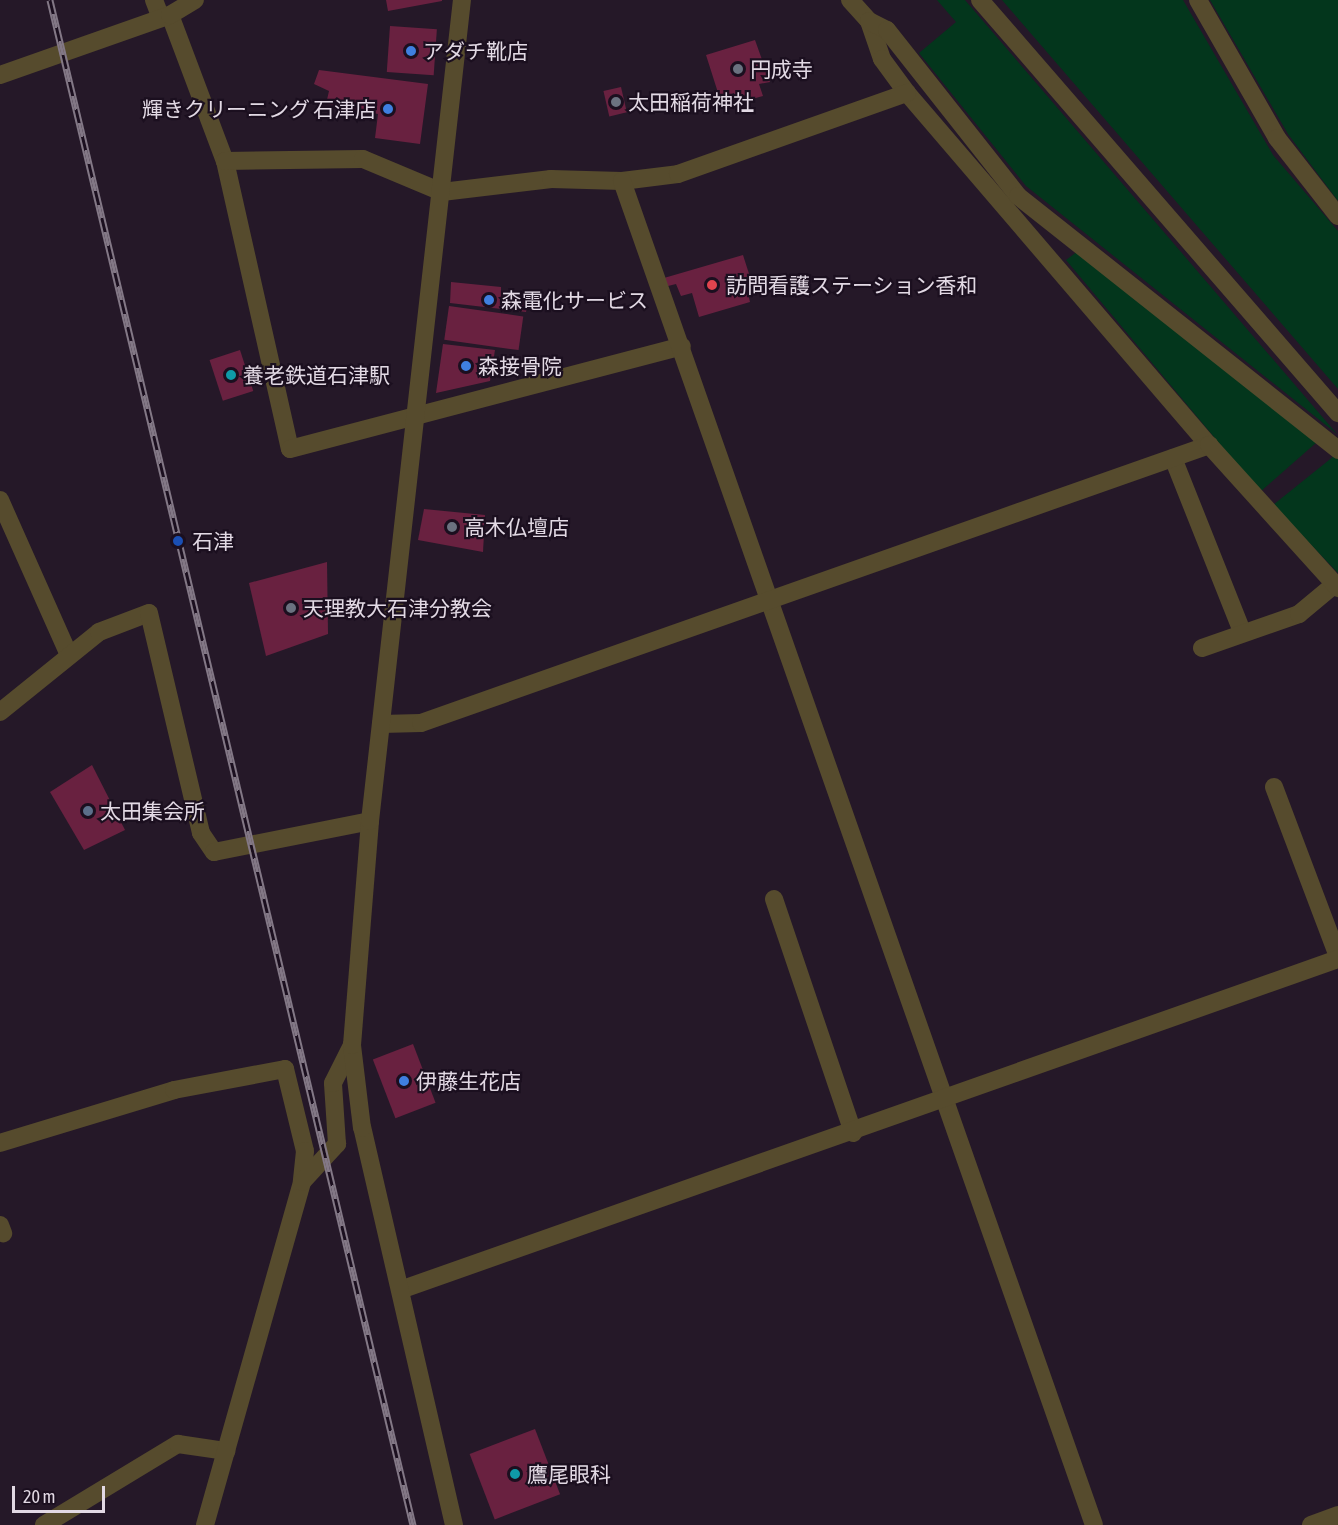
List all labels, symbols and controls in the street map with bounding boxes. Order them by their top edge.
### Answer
place label: アダチ靴店 [423,38,528,64]
marker: アダチ靴店 [404,44,418,58]
place label: 円成寺 [750,56,813,82]
marker: 円成寺 [731,62,745,76]
place label: 太田稲荷神社 [628,89,754,115]
marker: 太田稲荷神社 [609,95,623,109]
place label: 輝きクリーニング 石津店 [142,96,376,122]
marker: 輝きクリーニング 石津店 [381,102,395,116]
place label: 訪問看護ステーション香和 [726,272,978,298]
marker: 訪問看護ステーション香和 [703,276,721,294]
place label: 森電化サービス [501,287,648,313]
marker: 森電化サービス [482,293,496,307]
place label: 森接骨院 [478,353,562,379]
marker: 森接骨院 [459,359,473,373]
place label: 養老鉄道石津駅 [243,362,390,388]
marker: 養老鉄道石津駅 [224,368,238,382]
place label: 高木仏壇店 [464,514,569,540]
marker: 高木仏壇店 [445,520,459,534]
place label: 石津 [192,528,234,554]
marker: 石津 [169,532,187,550]
place label: 天理教大石津分教会 [303,595,492,621]
marker: 天理教大石津分教会 [284,601,298,615]
place label: 太田集会所 [100,798,205,824]
marker: 太田集会所 [81,804,95,818]
place label: 伊藤生花店 [416,1068,521,1094]
marker: 伊藤生花店 [397,1074,411,1088]
place label: 鷹尾眼科 [527,1461,611,1487]
marker: 鷹尾眼科 [508,1467,522,1481]
scale bar [15,1474,108,1512]
text: 20 m [23,1486,55,1507]

